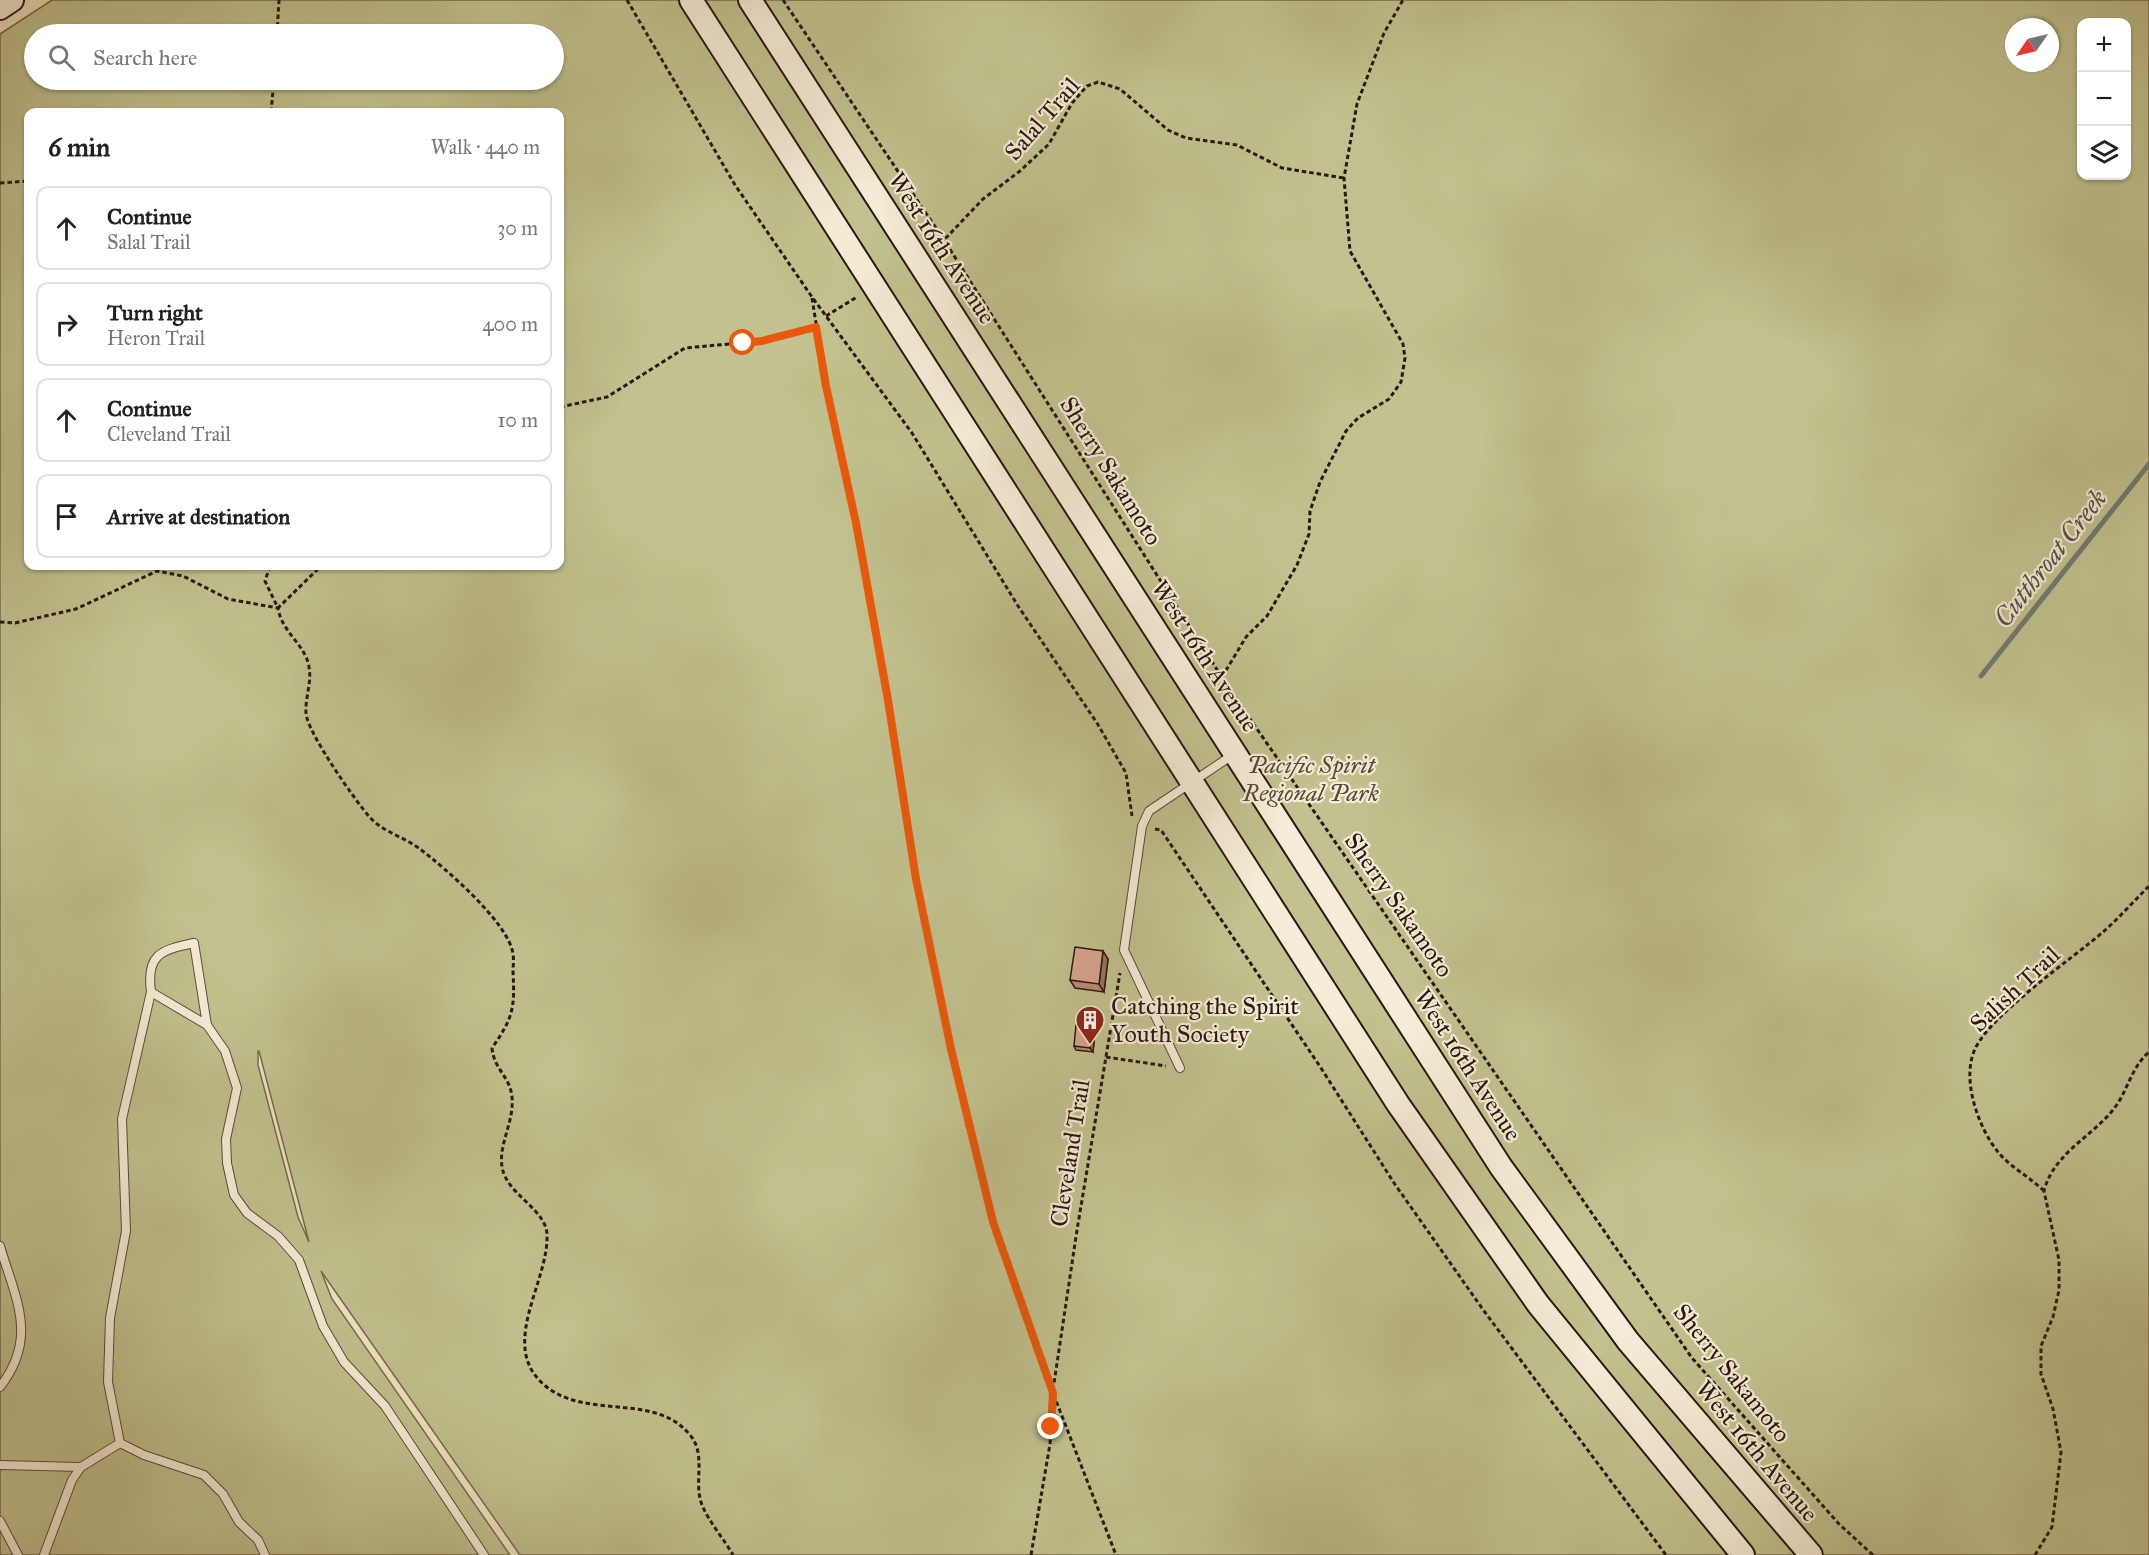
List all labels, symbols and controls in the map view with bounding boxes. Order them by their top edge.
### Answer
north arrow [2005,18,2059,72]
map controls [2077,18,2131,180]
button: + [2077,18,2131,72]
search box [24,24,564,90]
icon: search [45,41,78,74]
text: Search here [93,44,197,71]
street label: Salal Trail [998,71,1087,167]
button: − [2077,72,2131,126]
button: layers [2077,126,2131,180]
text: 6 min [48,131,110,163]
text: Walk · 440 m [431,135,540,159]
street label: West 16th Avenue [882,166,1002,330]
text: Continue [107,203,192,230]
icon: ahead [50,212,83,245]
text: 30 m [497,216,538,240]
text: Salal Trail [107,230,191,254]
text: Turn right [107,299,203,326]
icon: right [50,308,83,341]
text: 400 m [482,312,538,336]
text: Heron Trail [107,326,205,350]
route start [729,329,755,355]
street label: Sherry Sakamoto [1053,391,1169,551]
text: Continue [107,395,192,422]
icon: ahead [50,404,83,437]
text: 10 m [497,408,538,432]
text: Cleveland Trail [107,422,231,446]
water label: Cutthroat Creek [1987,483,2114,633]
icon: arrive [50,500,83,533]
text: Arrive at destination [107,503,290,530]
street label: West 16th Avenue [1145,574,1265,738]
park label: Pacific Spirit Regional Park [1242,750,1379,808]
street label: Sherry Sakamoto [1338,827,1460,983]
street label: Salish Trail [1964,939,2067,1038]
street label: West 16th Avenue [1408,983,1528,1147]
place label: Catching the Spirit Youth Society [1111,991,1299,1049]
building icon: Catching the Spirit Youth Society [1074,1004,1106,1046]
street label: Cleveland Trail [1044,1077,1097,1229]
street label: Sherry Sakamoto [1667,1298,1797,1448]
street label: West 16th Avenue [1689,1374,1825,1528]
route end [1037,1413,1063,1439]

